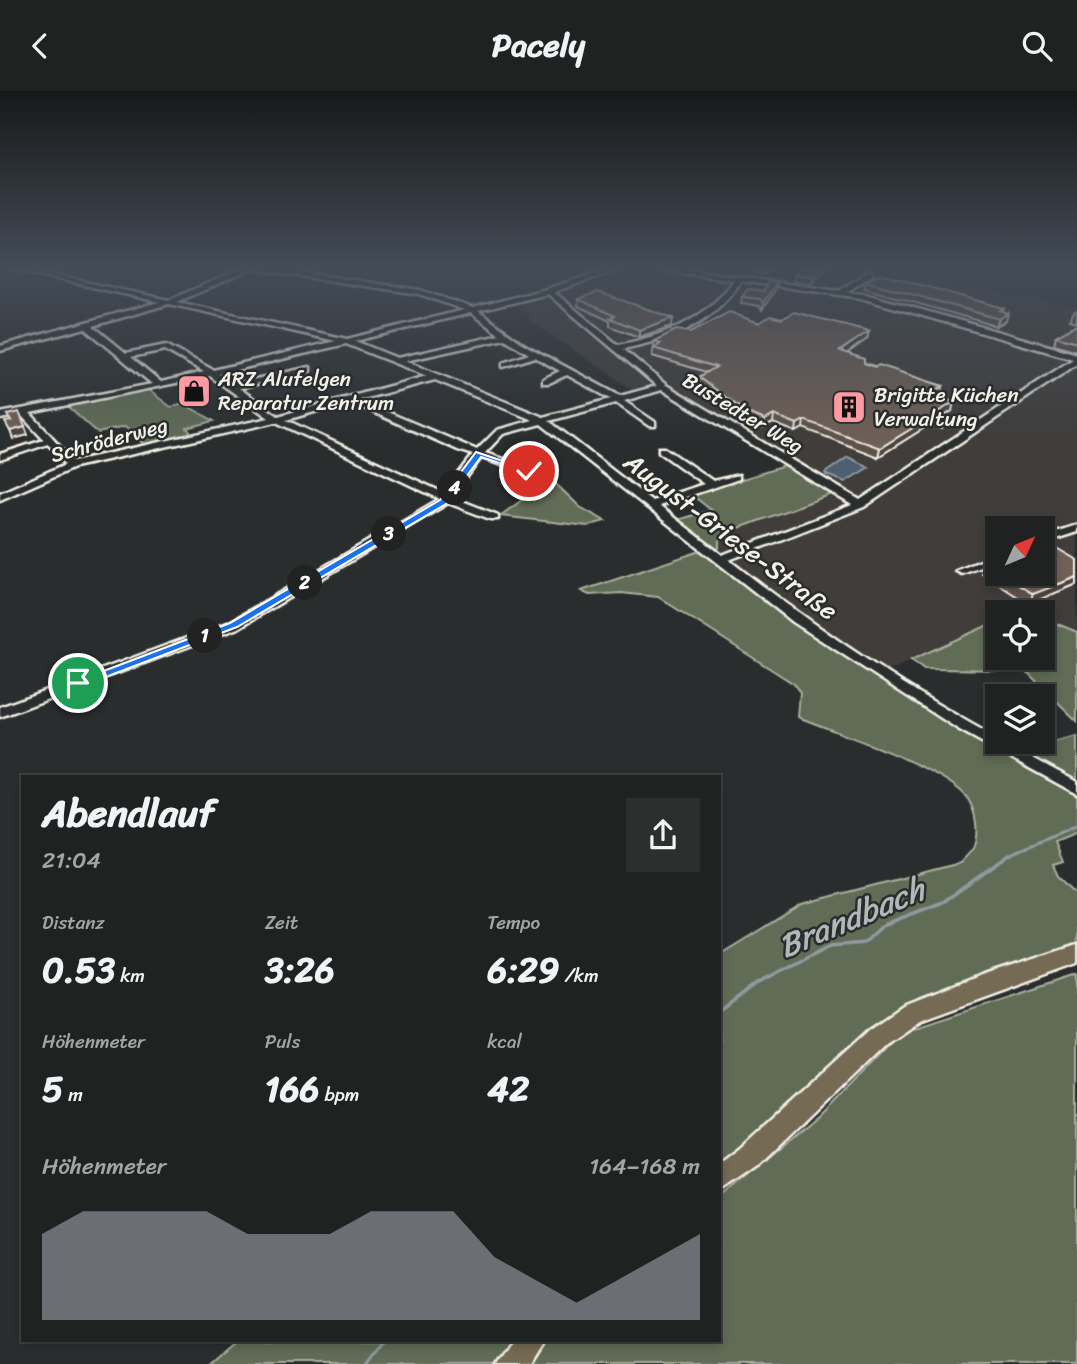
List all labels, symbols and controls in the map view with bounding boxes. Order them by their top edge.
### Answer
text: Pacely [492,17,585,74]
icon: back [21,27,59,65]
icon: search [1018,27,1056,65]
place label: ARZ Alufelgen Reparatur Zentrum [217,360,394,422]
street label: Bustedter Weg [675,362,811,464]
shop icon: ARZ Alufelgen Reparatur Zentrum [175,372,213,410]
place label: Brigitte Küchen Verwaltung [874,376,1019,438]
building icon: Brigitte Küchen Verwaltung [830,388,868,426]
street label: Schröderweg [46,406,172,474]
street label: August-Griese-Straße [613,439,848,632]
pin [499,441,559,501]
icon: check [510,452,548,490]
pin: 4 [438,471,472,505]
text: 4 [449,471,460,504]
north arrow [985,516,1055,586]
map controls [985,516,1055,754]
pin: 3 [372,517,406,551]
text: 3 [383,517,394,550]
pin: 2 [288,566,322,601]
text: 2 [299,566,310,599]
button: locate [985,600,1055,670]
pin: 1 [188,619,222,653]
text: 1 [200,619,209,652]
pin [48,653,108,713]
icon: arrive [59,664,97,702]
button: layers [985,684,1055,754]
text: Abendlauf [42,780,215,847]
button: share [626,798,700,872]
text: 21:04 [42,840,101,881]
water label: Brandbach [769,860,936,975]
text: Distanz [42,906,105,939]
text: Zeit [265,906,298,939]
text: Tempo [487,906,540,939]
text: 0.53 [42,939,115,1001]
text: 3:26 [265,939,335,1001]
text: 6:29 [487,939,559,1001]
text: km [115,959,145,992]
text: /km [559,959,599,992]
text: Höhenmeter [42,1025,145,1058]
text: Puls [265,1025,301,1058]
text: kcal [487,1025,522,1058]
text: 5 [42,1058,63,1120]
text: 166 [265,1058,319,1120]
text: 42 [487,1058,529,1120]
text: m [63,1078,83,1111]
text: bpm [319,1078,359,1111]
text: Höhenmeter [42,1146,166,1187]
text: 164–168 m [589,1146,700,1187]

